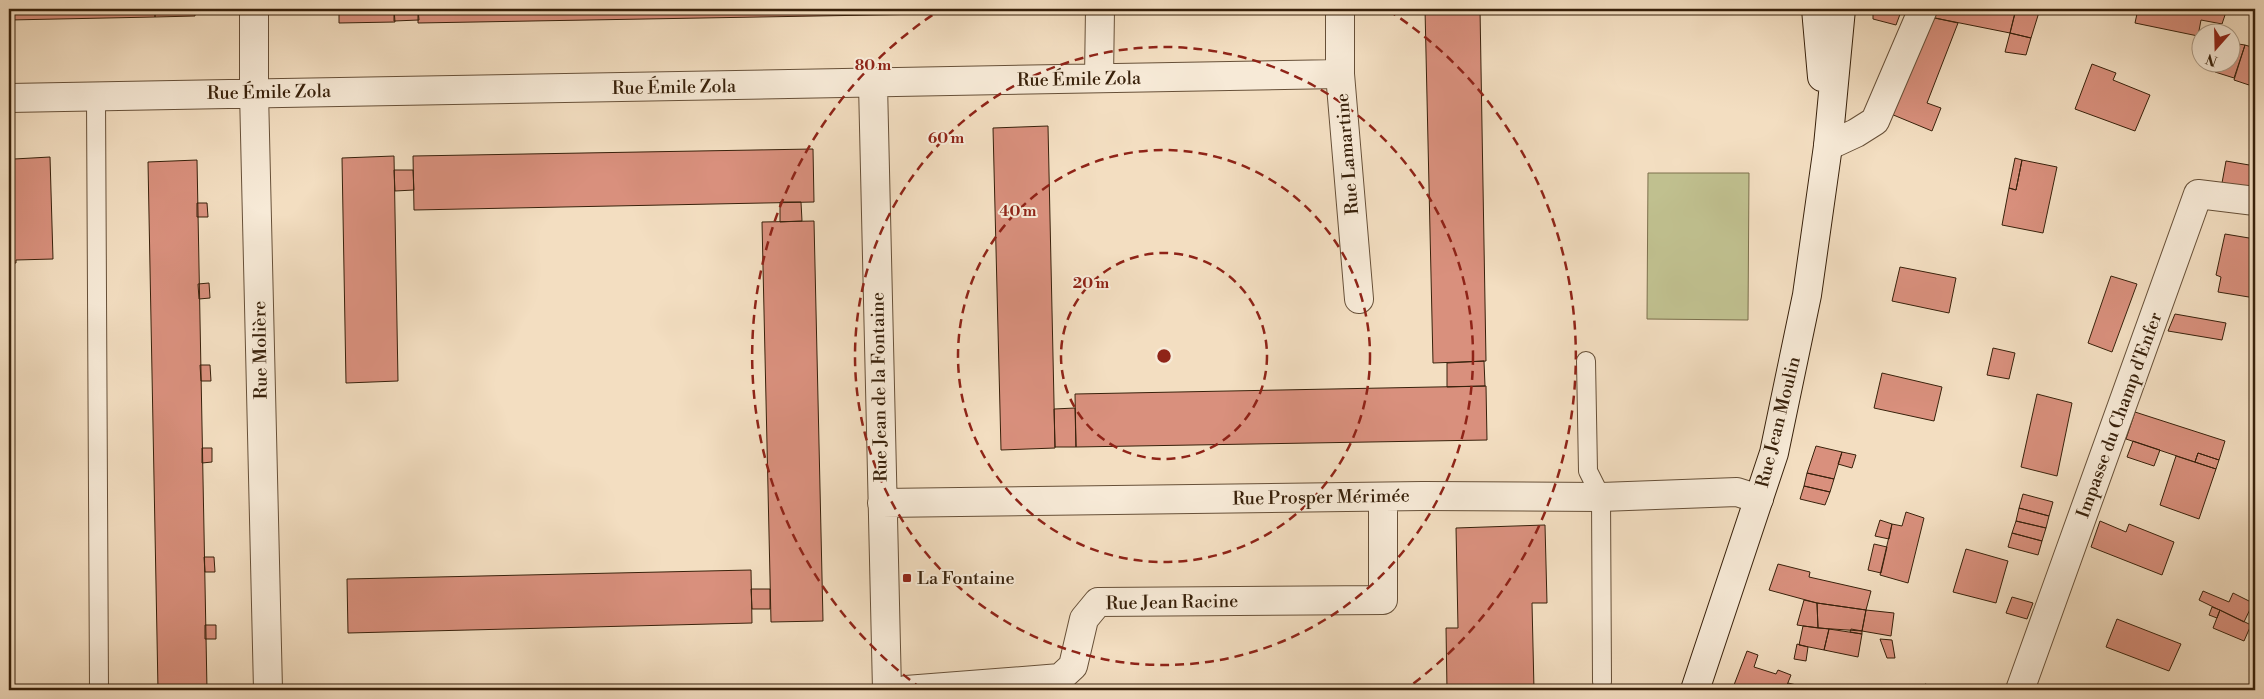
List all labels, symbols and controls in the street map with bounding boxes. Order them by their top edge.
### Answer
north arrow [2192,22,2242,72]
text: N [2204,49,2220,70]
text: 80 m [855,56,892,75]
street label: Rue Émile Zola [1017,67,1142,92]
street label: Rue Émile Zola [612,75,737,100]
street label: Rue Émile Zola [207,80,332,105]
street label: Rue Lamartine [1331,92,1364,216]
text: 60 m [928,129,965,148]
text: 40 m [999,202,1037,221]
text: 20 m [1073,274,1110,293]
street label: Rue Jean de la Fontaine [866,292,893,482]
street label: Rue Molière [248,300,273,399]
street label: Impasse du Champ d'Enfer [2072,309,2168,521]
centre of rings [1155,347,1173,365]
street label: Rue Jean Moulin [1751,354,1806,490]
street label: Rue Prosper Mérimée [1232,484,1410,511]
place label: La Fontaine [917,567,1015,590]
marker: La Fontaine [901,572,913,584]
street label: Rue Jean Racine [1105,590,1239,615]

